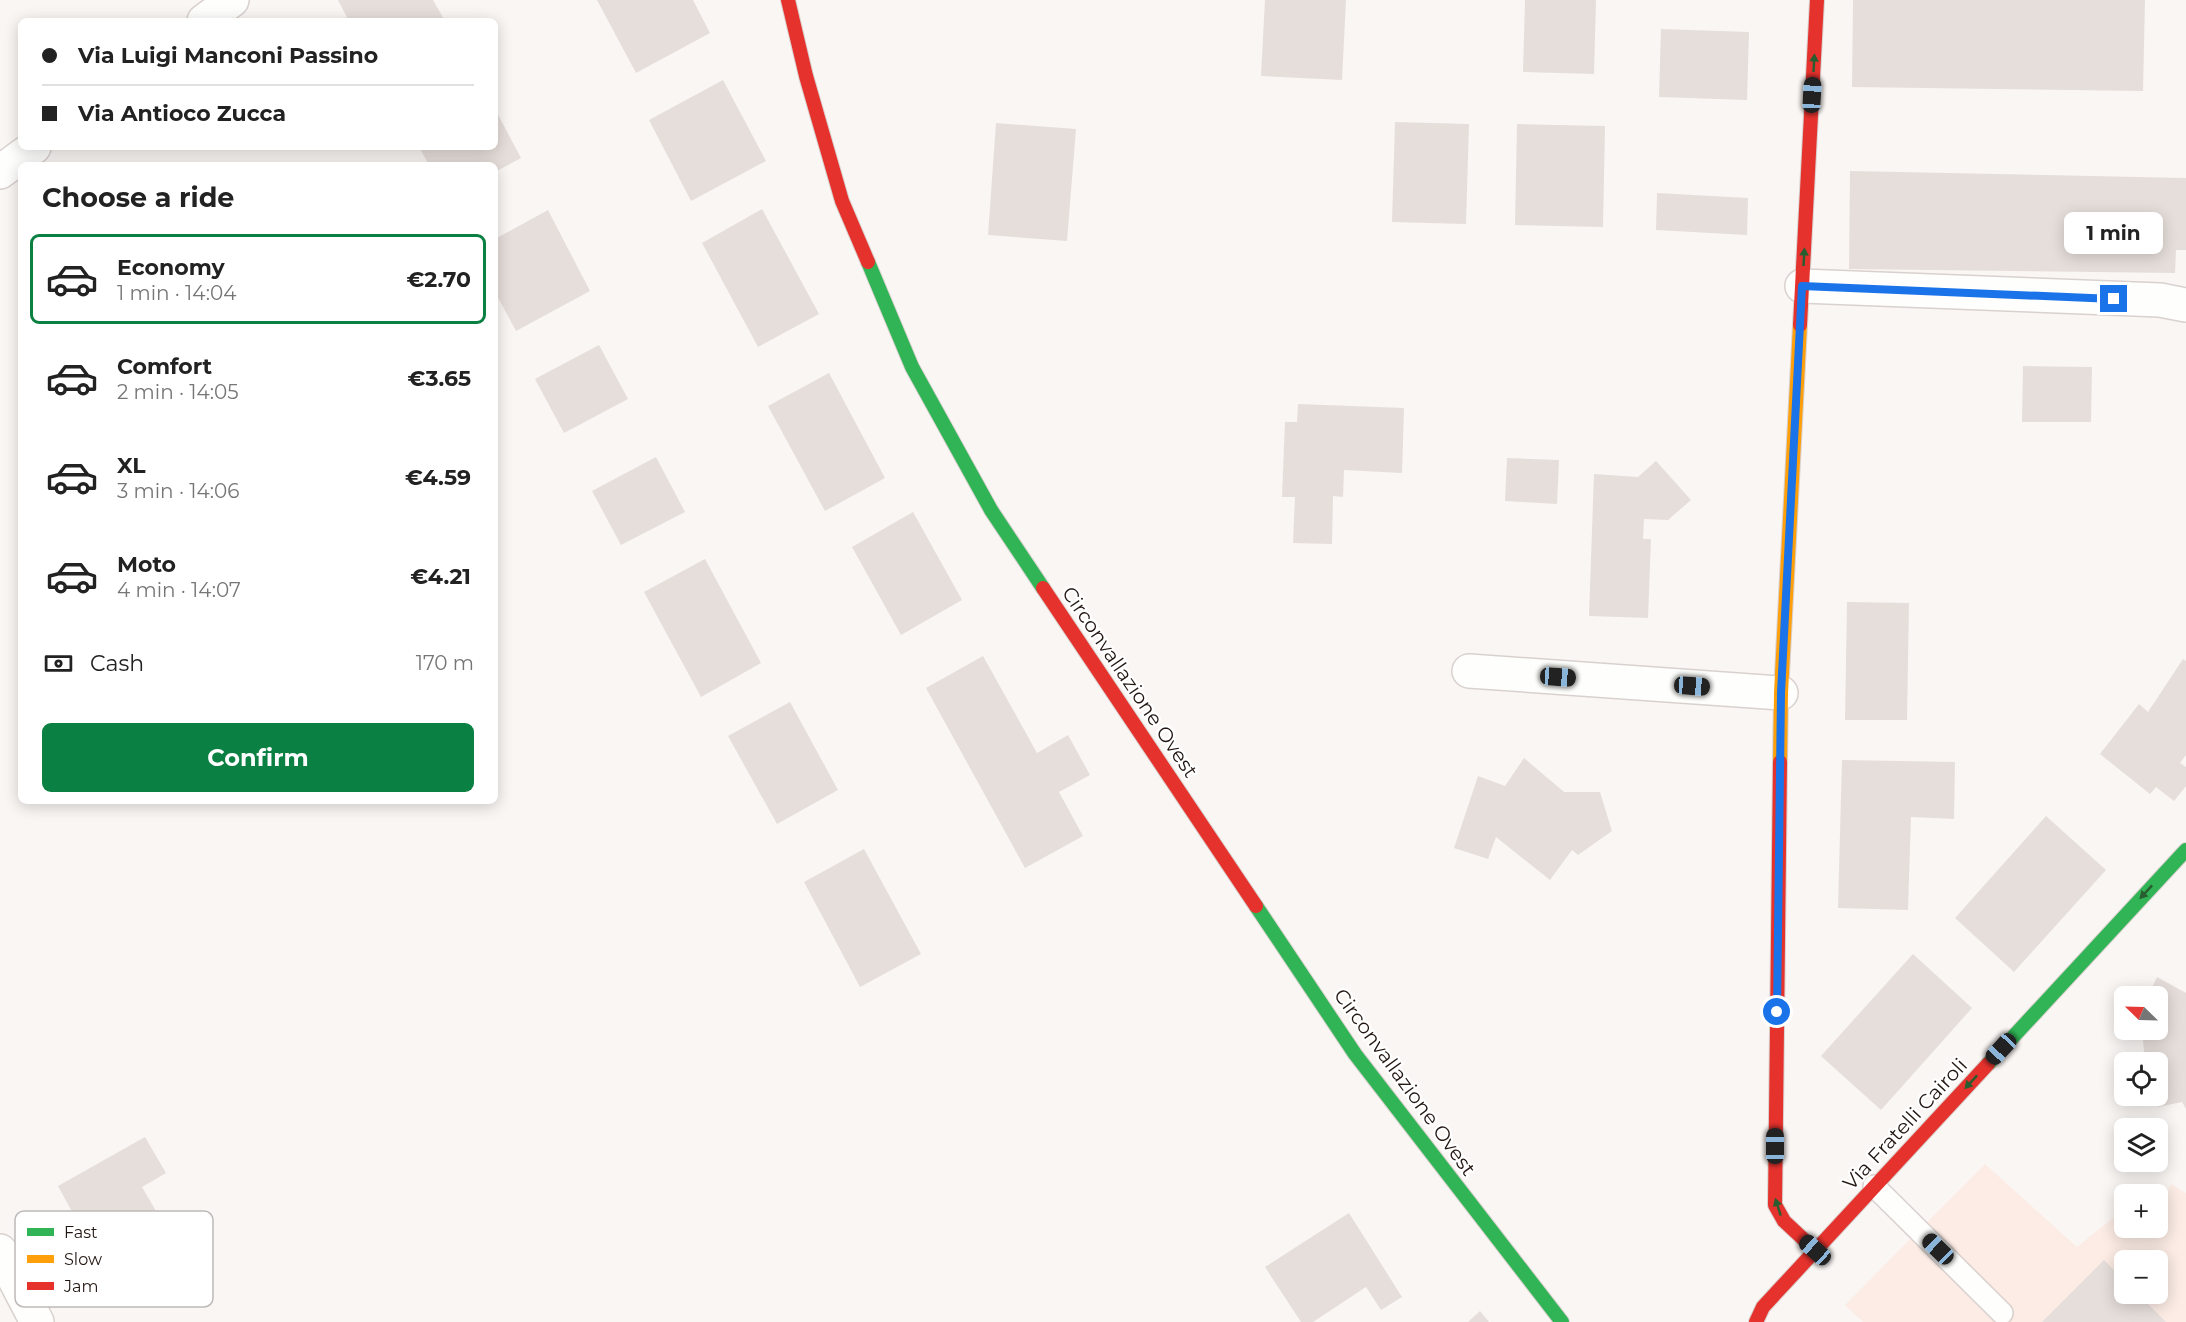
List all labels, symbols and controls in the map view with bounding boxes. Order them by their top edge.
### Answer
text: Via Luigi Manconi Passino [78,42,378,69]
one-way arrow [1810,53,1819,72]
car [1802,77,1822,113]
text: Via Antioco Zucca [78,100,286,127]
text: Choose a ride [42,181,234,214]
callout: 1 min [2064,212,2164,254]
text: 1 min [2086,221,2141,245]
one-way arrow [1799,248,1808,267]
icon: car [45,252,99,306]
text: Economy [117,254,225,281]
text: €2.70 [406,266,471,293]
text: 1 min · 14:04 [117,281,236,305]
route end [2100,285,2127,312]
icon: car [45,351,99,405]
text: Comfort [117,353,212,380]
text: €3.65 [408,365,471,392]
text: 2 min · 14:05 [117,380,239,404]
icon: car [45,450,99,504]
text: XL [117,452,146,479]
text: €4.59 [405,464,471,491]
text: 3 min · 14:06 [117,479,239,503]
icon: car [45,549,99,603]
text: Moto [117,551,176,578]
text: €4.21 [410,563,471,590]
text: 4 min · 14:07 [117,578,241,602]
street label: Circonvallazione Ovest [1057,582,1203,782]
icon: cash [42,647,75,680]
text: Cash [90,650,144,677]
text: 170 m [416,651,474,675]
car [1539,667,1577,687]
car [1673,676,1711,696]
button: Confirm [42,723,474,792]
one-way arrow [2139,885,2153,900]
street label: Circonvallazione Ovest [1329,984,1481,1180]
north arrow [2114,986,2168,1040]
map controls [2114,986,2168,1304]
route start [1763,998,1790,1025]
car [1982,1030,2020,1068]
button: locate [2114,1052,2168,1106]
street label: Via Fratelli Cairoli [1838,1053,1972,1195]
one-way arrow [1964,1074,1978,1089]
button: layers [2114,1118,2168,1172]
car [1766,1128,1784,1164]
button: + [2114,1184,2168,1238]
one-way arrow [1773,1198,1782,1216]
legend [15,1211,213,1307]
text: Fast [64,1223,98,1242]
car [1919,1230,1957,1268]
car [1796,1231,1834,1269]
text: Slow [64,1250,102,1269]
button: − [2114,1250,2168,1304]
text: Jam [63,1277,98,1296]

